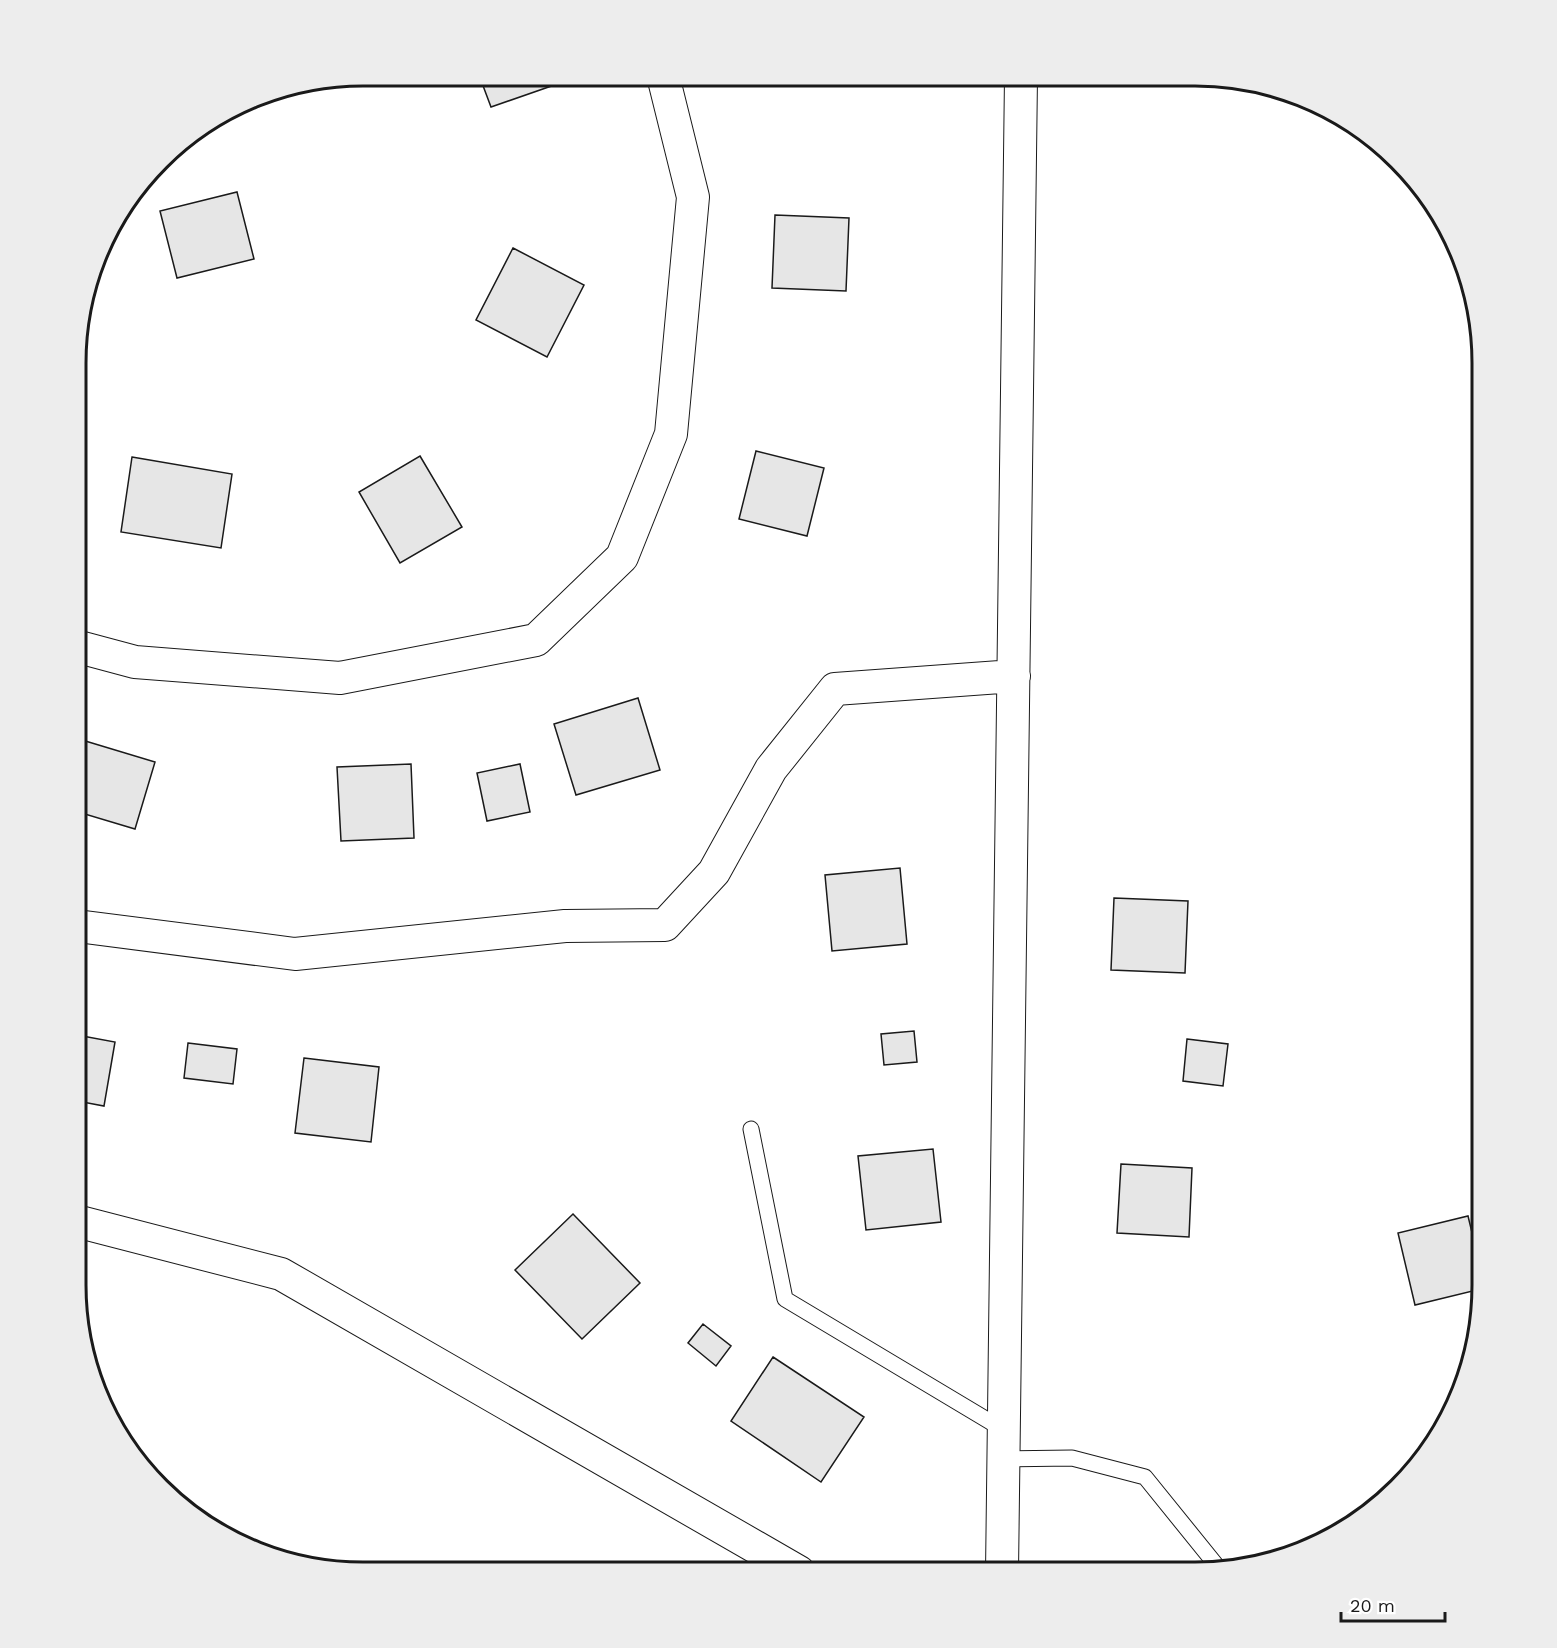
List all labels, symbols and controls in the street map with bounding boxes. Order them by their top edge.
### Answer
scale bar [1341,1585,1444,1623]
text: 20 m [1350,1595,1395,1616]

